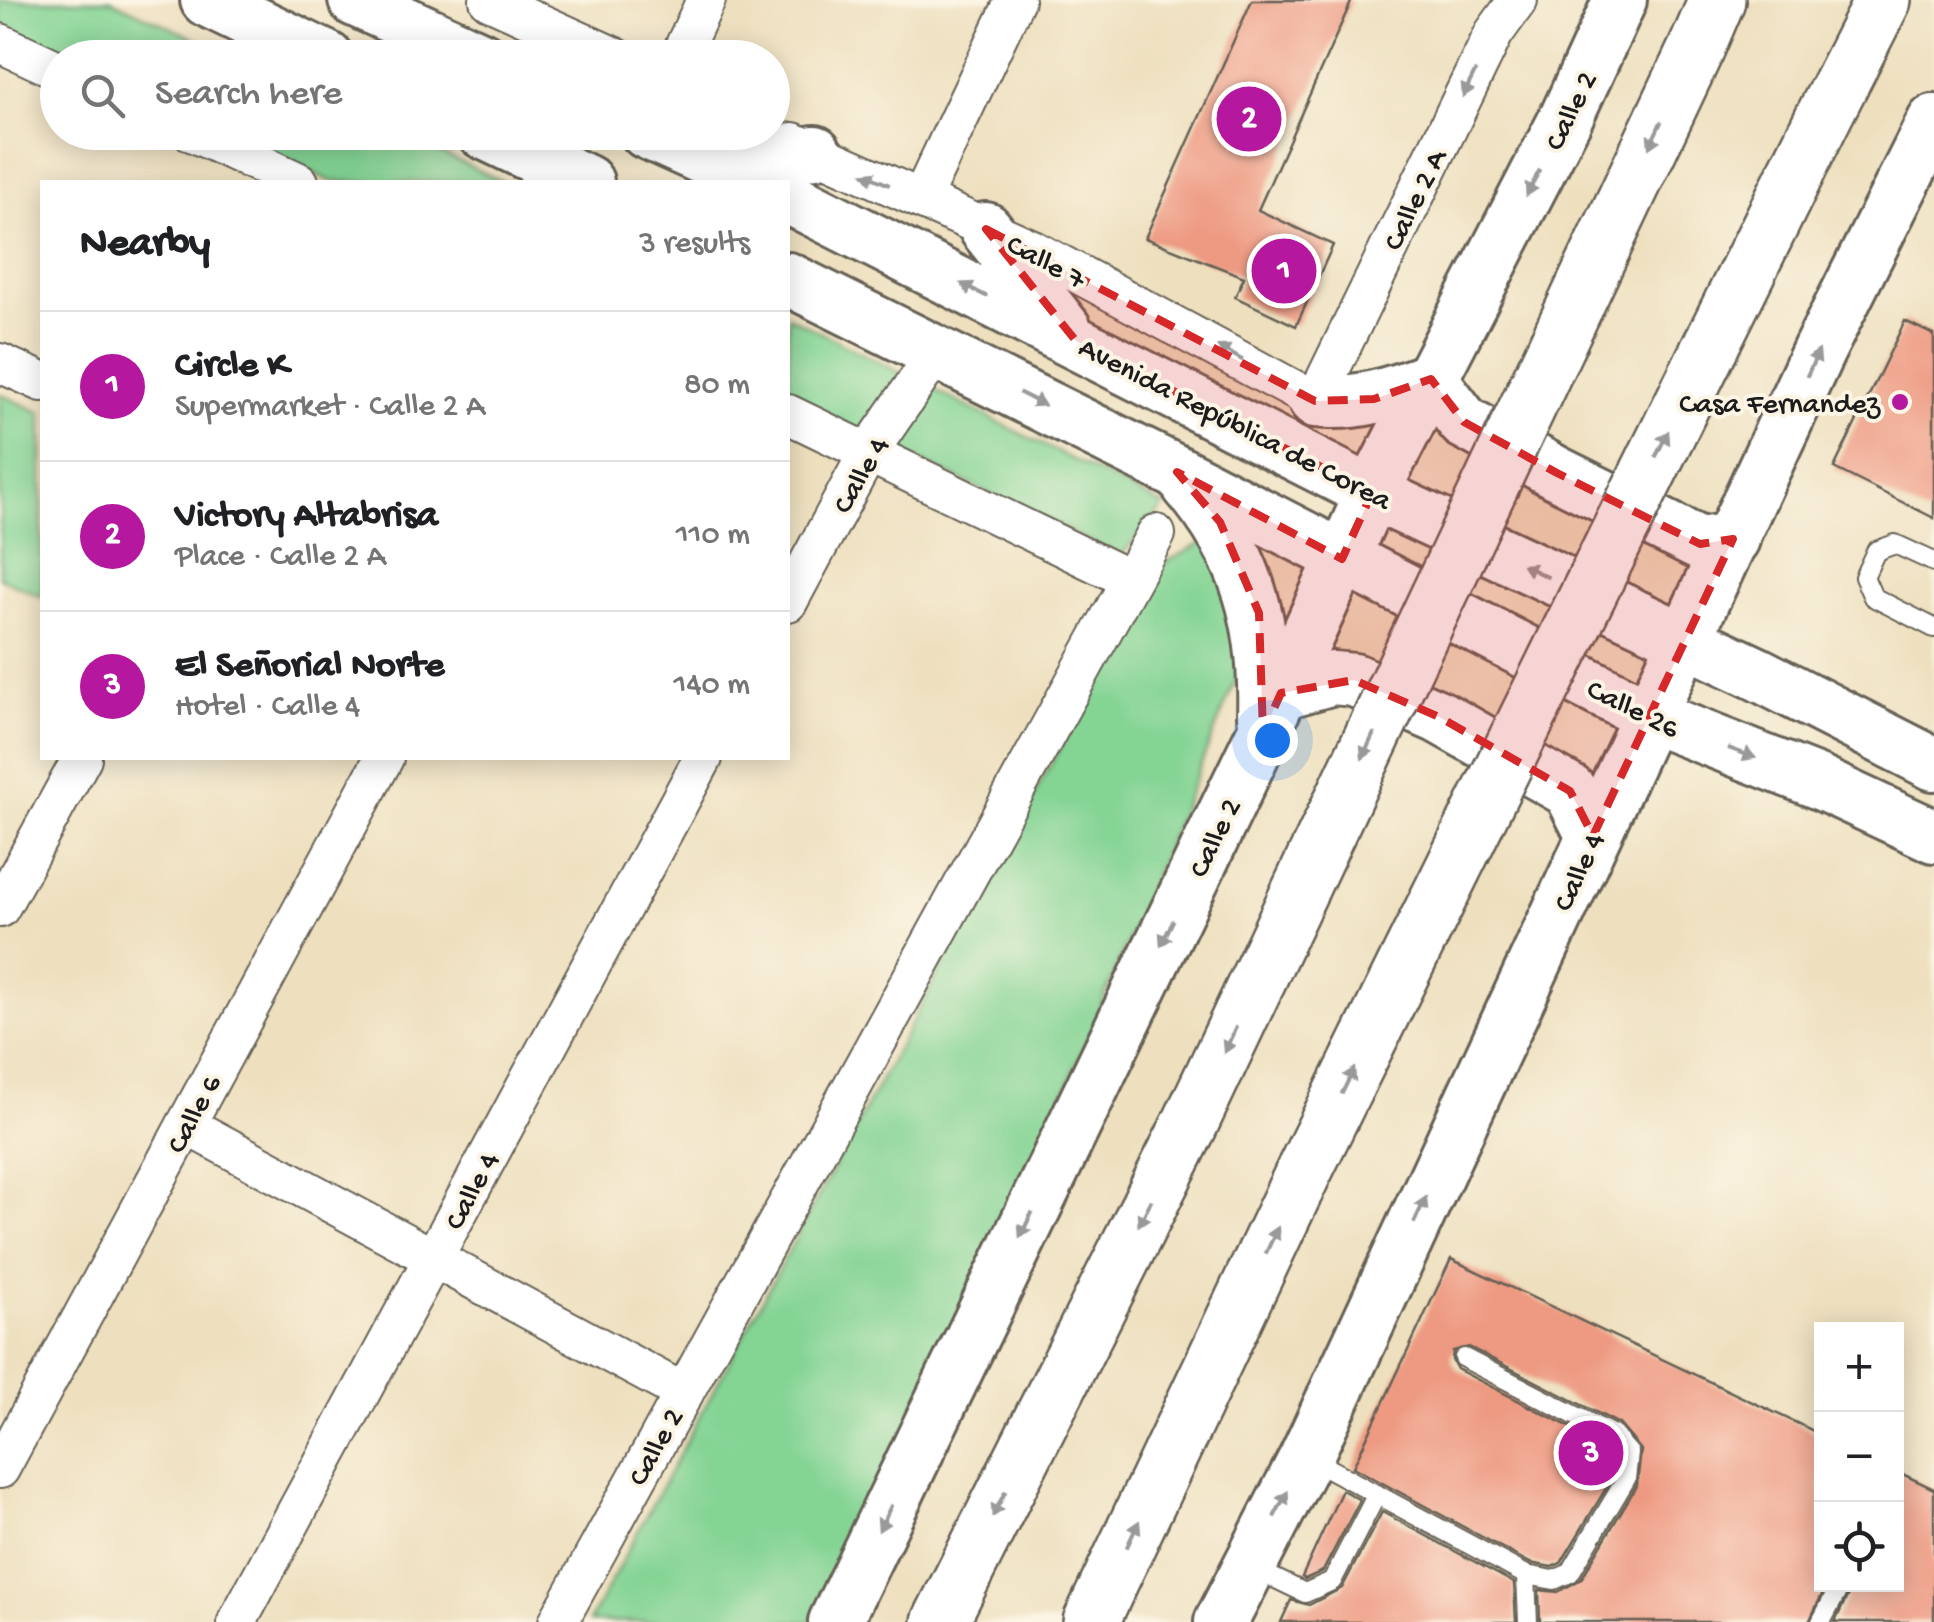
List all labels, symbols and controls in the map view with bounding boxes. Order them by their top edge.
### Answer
search box [40,40,790,150]
street label: Calle 2 [1539,67,1607,157]
icon: search [75,68,130,123]
one-way arrow [1461,70,1478,99]
text: Search here [155,73,342,117]
pin: 2 [1216,82,1282,156]
one-way arrow [1647,121,1664,150]
street label: Calle 2 A [1378,143,1457,257]
one-way arrow [1525,168,1542,197]
one-way arrow [861,171,891,187]
text: Nearby [80,221,210,270]
text: 3 results [639,226,750,264]
street label: Calle 7 [999,229,1092,300]
pin: 1 [1252,234,1316,308]
one-way arrow [959,282,988,299]
street label: Avenida República de Corea [1072,332,1397,521]
text: Circle K [175,345,288,389]
one-way arrow [1216,345,1245,362]
one-way arrow [1805,348,1822,377]
text: 1 [106,367,119,405]
text: 80 m [684,367,750,405]
text: Supermarket · Calle 2 A [175,389,485,427]
place label: Casa Fernandez [1679,389,1881,424]
one-way arrow [1018,390,1047,407]
marker: Casa Fernandez [1889,391,1911,413]
one-way arrow [1653,430,1670,459]
street label: Calle 4 [827,432,899,521]
text: Victory Altabrisa [175,495,438,539]
text: 2 [105,517,120,555]
text: 110 m [676,517,750,555]
text: Place · Calle 2 A [175,539,386,577]
one-way arrow [1521,562,1550,579]
text: El Señorial Norte [175,645,444,689]
text: 3 [104,667,121,705]
text: 140 m [673,667,750,705]
street label: Calle 26 [1580,674,1685,749]
text: Hotel · Calle 4 [175,689,360,727]
your location [1247,715,1298,766]
one-way arrow [1359,731,1376,760]
one-way arrow [1728,746,1758,761]
street label: Calle 2 [1183,794,1251,884]
street label: Calle 4 [1548,828,1614,918]
one-way arrow [1159,918,1176,947]
one-way arrow [1221,1025,1238,1054]
one-way arrow [1339,1067,1356,1096]
street label: Calle 6 [161,1069,231,1160]
street label: Calle 4 [439,1147,509,1237]
one-way arrow [1412,1195,1428,1225]
one-way arrow [1137,1199,1154,1228]
one-way arrow [1018,1211,1035,1240]
one-way arrow [1263,1225,1280,1254]
map controls [1814,1322,1904,1592]
button: + [1814,1322,1904,1412]
street label: Calle 2 [622,1403,693,1493]
button: − [1814,1412,1904,1502]
pin: 3 [1558,1416,1624,1490]
one-way arrow [991,1489,1008,1518]
one-way arrow [1272,1489,1289,1518]
button: locate [1814,1502,1904,1592]
one-way arrow [876,1504,893,1533]
one-way arrow [1125,1519,1141,1549]

